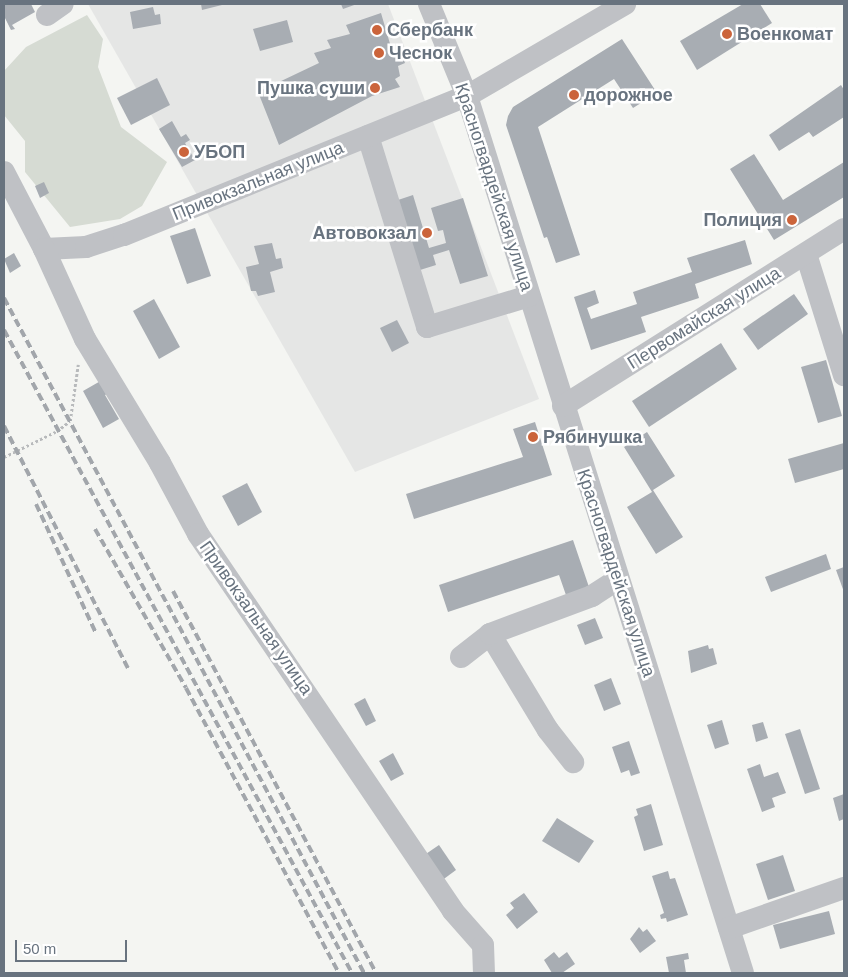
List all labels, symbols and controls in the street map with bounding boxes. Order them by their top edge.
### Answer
place label: Сбербанк [387,19,473,41]
place label: Военкомат [737,23,833,45]
marker: Сбербанк [371,24,383,36]
marker: Военкомат [721,28,733,40]
place label: Чеснок [389,42,452,64]
marker: Чеснок [373,47,385,59]
place label: Пушка суши [257,77,365,99]
street label: Красногвардейская улица [450,80,538,294]
marker: Пушка суши [369,82,381,94]
place label: дорожное [584,84,673,106]
marker: дорожное [568,89,580,101]
street label: Привокзальная улица [169,137,347,225]
place label: УБОП [194,141,245,163]
marker: УБОП [178,146,190,158]
place label: Полиция [703,209,782,231]
marker: Полиция [786,214,798,226]
place label: Автовокзал [313,222,417,244]
marker: Автовокзал [421,227,433,239]
street label: Первомайская улица [624,262,784,374]
place label: Рябинушка [543,426,642,448]
marker: Рябинушка [527,431,539,443]
street label: Красногвардейская улица [572,466,660,680]
street label: Привокзальная улица [195,537,317,699]
scale bar [18,930,130,962]
text: 50 m [23,940,56,957]

